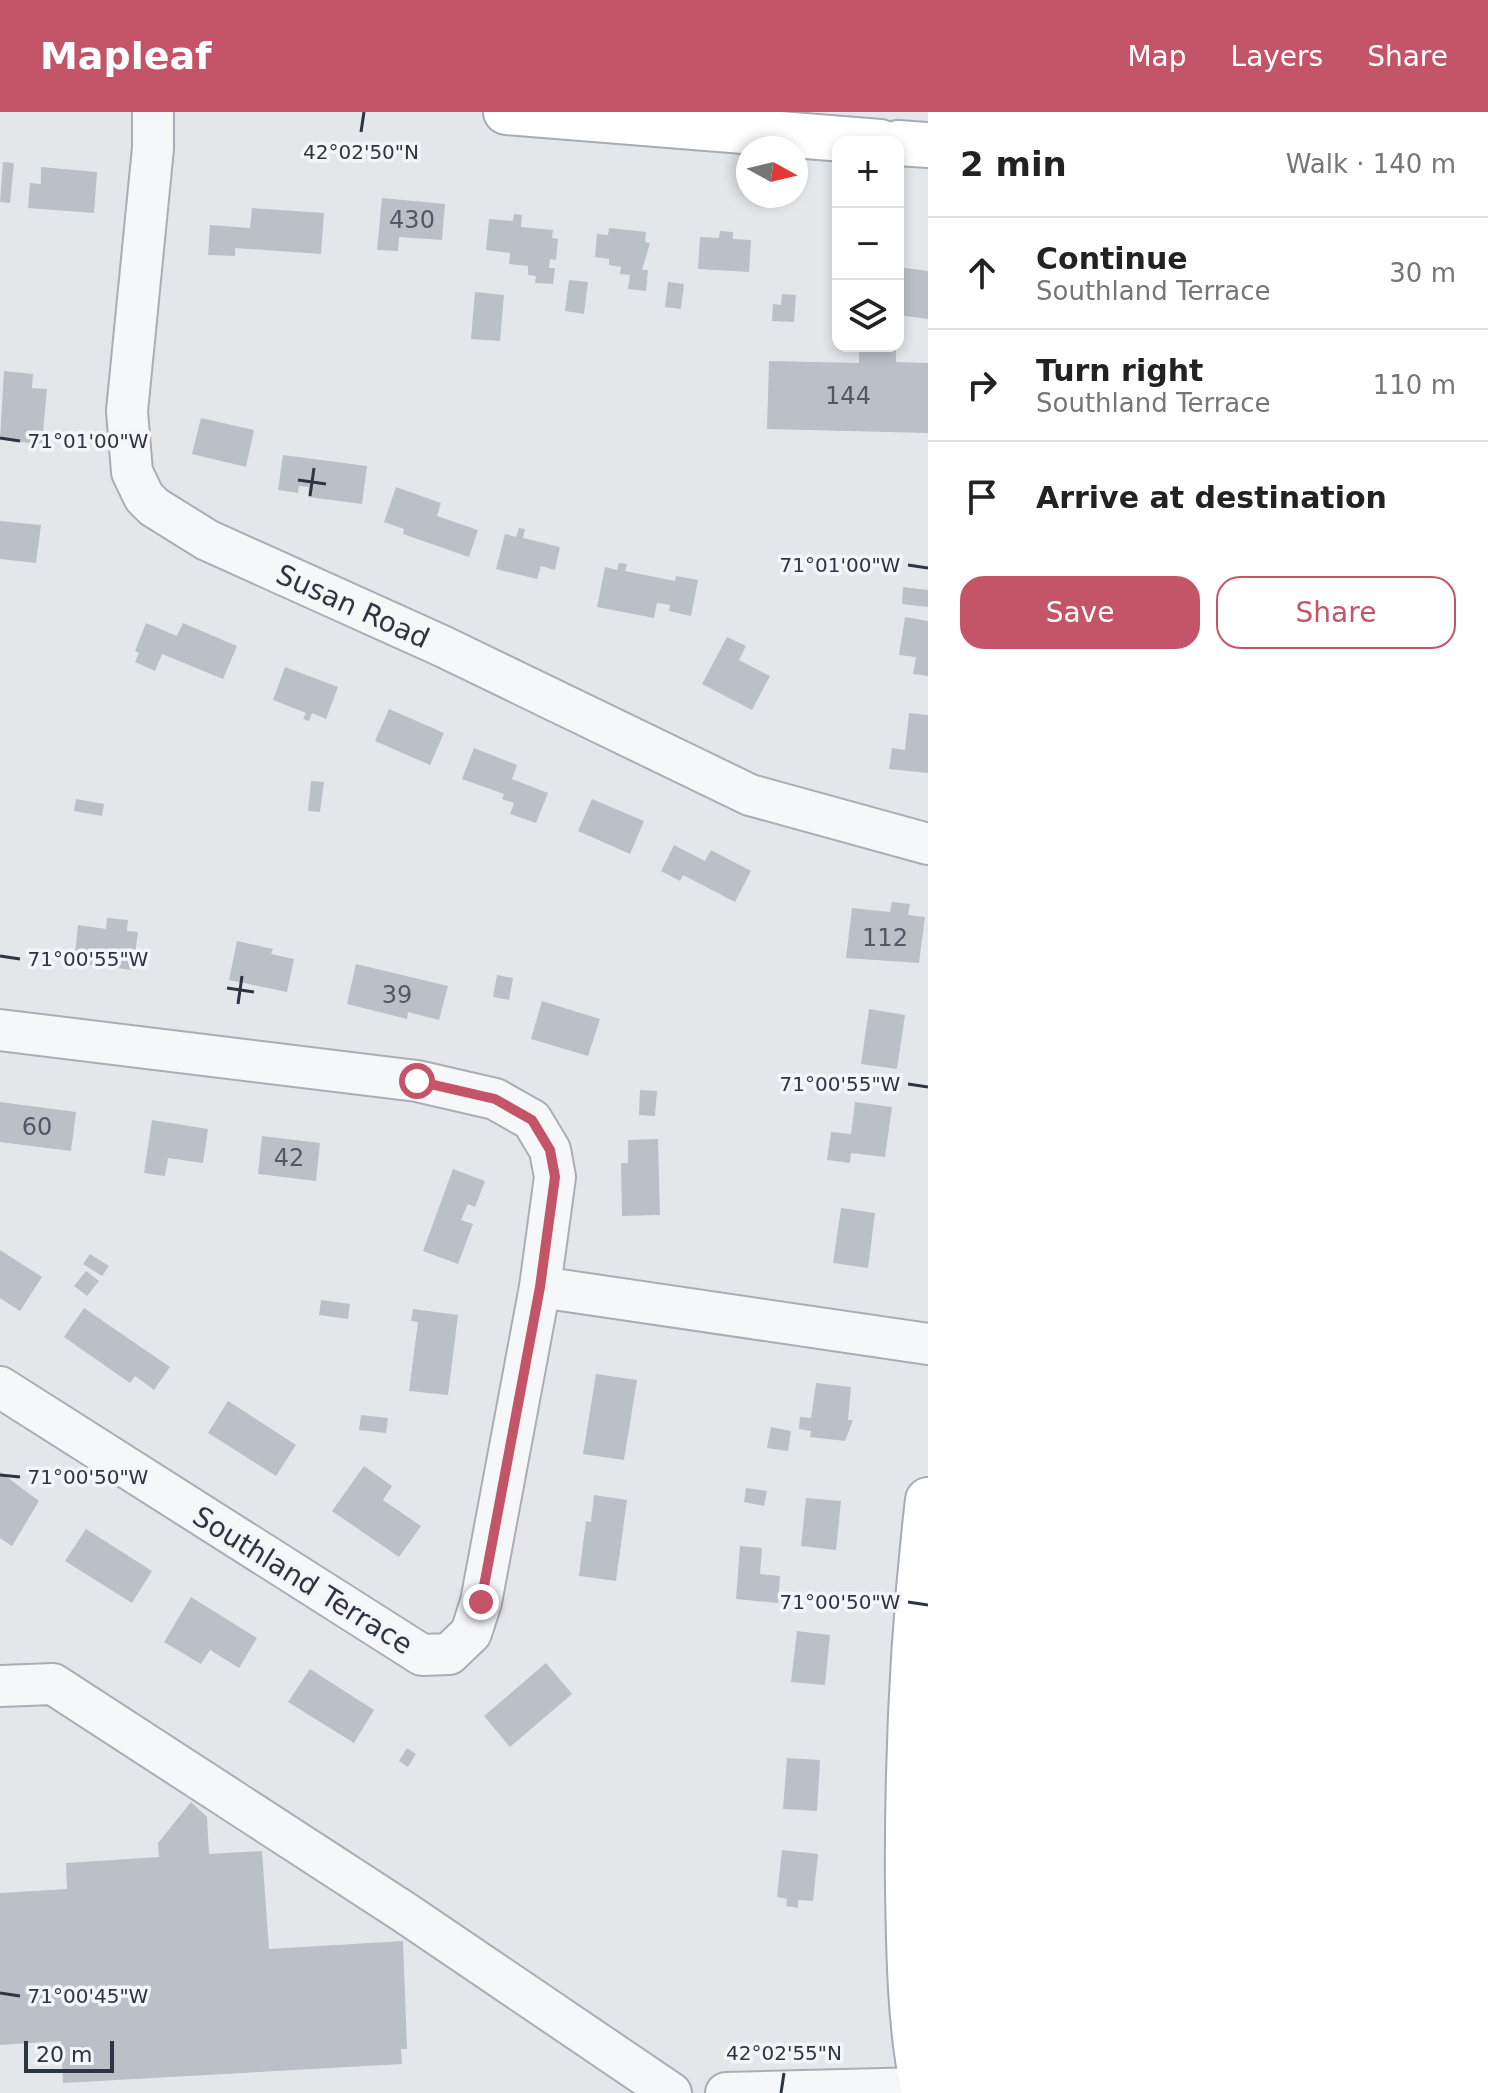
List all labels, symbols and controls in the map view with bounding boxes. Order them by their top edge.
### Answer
text: Mapleaf [40,34,212,78]
text: Map [1127,40,1187,73]
text: Layers [1231,40,1323,73]
text: Share [1367,40,1448,73]
north arrow [736,136,808,208]
map controls [832,136,904,352]
button: + [832,136,904,208]
text: 42°02'50"N [303,140,419,164]
text: 2 min [960,144,1067,184]
text: Walk · 140 m [1286,149,1456,179]
house number: 430 [389,206,435,234]
button: − [832,208,904,280]
text: Continue [1036,241,1188,276]
icon: ahead [960,251,1004,295]
text: 30 m [1389,258,1456,288]
text: Southland Terrace [1036,276,1271,306]
button: layers [832,280,904,352]
text: Turn right [1036,353,1203,388]
icon: right [960,363,1004,407]
text: 110 m [1373,370,1456,400]
house number: 144 [825,382,871,410]
text: Southland Terrace [1036,388,1271,418]
text: 71°01'00"W [28,429,149,453]
icon: arrive [960,475,1004,519]
text: Arrive at destination [1036,480,1387,515]
text: 71°01'00"W [780,553,901,577]
street label: Susan Road [271,558,434,655]
button: Save [960,576,1200,649]
button: Share [1216,576,1456,649]
house number: 112 [862,924,908,952]
text: 71°00'55"W [28,947,149,971]
house number: 39 [382,981,412,1009]
route start [399,1063,435,1099]
text: 71°00'55"W [780,1072,901,1096]
house number: 60 [22,1113,52,1141]
house number: 42 [274,1144,304,1172]
text: 71°00'50"W [28,1465,149,1489]
street label: Southland Terrace [187,1499,419,1661]
route end [463,1584,499,1620]
text: 71°00'50"W [780,1590,901,1614]
text: 71°00'45"W [28,1984,149,2008]
scale bar [24,2037,114,2073]
text: 42°02'55"N [726,2041,842,2065]
text: 20 m [36,2042,92,2067]

